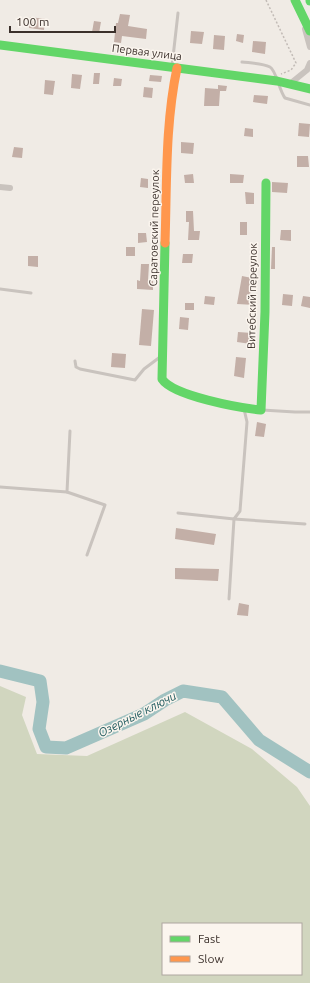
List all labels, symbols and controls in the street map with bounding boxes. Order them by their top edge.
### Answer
scale bar [10,8,115,34]
text: 100 m [16,15,49,28]
street label: Первая улица [111,42,183,62]
street label: Саратовский переулок [147,169,161,286]
street label: Витебский переулок [245,243,259,349]
water label: Озерные ключи [96,688,179,739]
legend [162,923,302,975]
text: Fast [198,932,220,945]
text: Slow [198,952,224,965]

